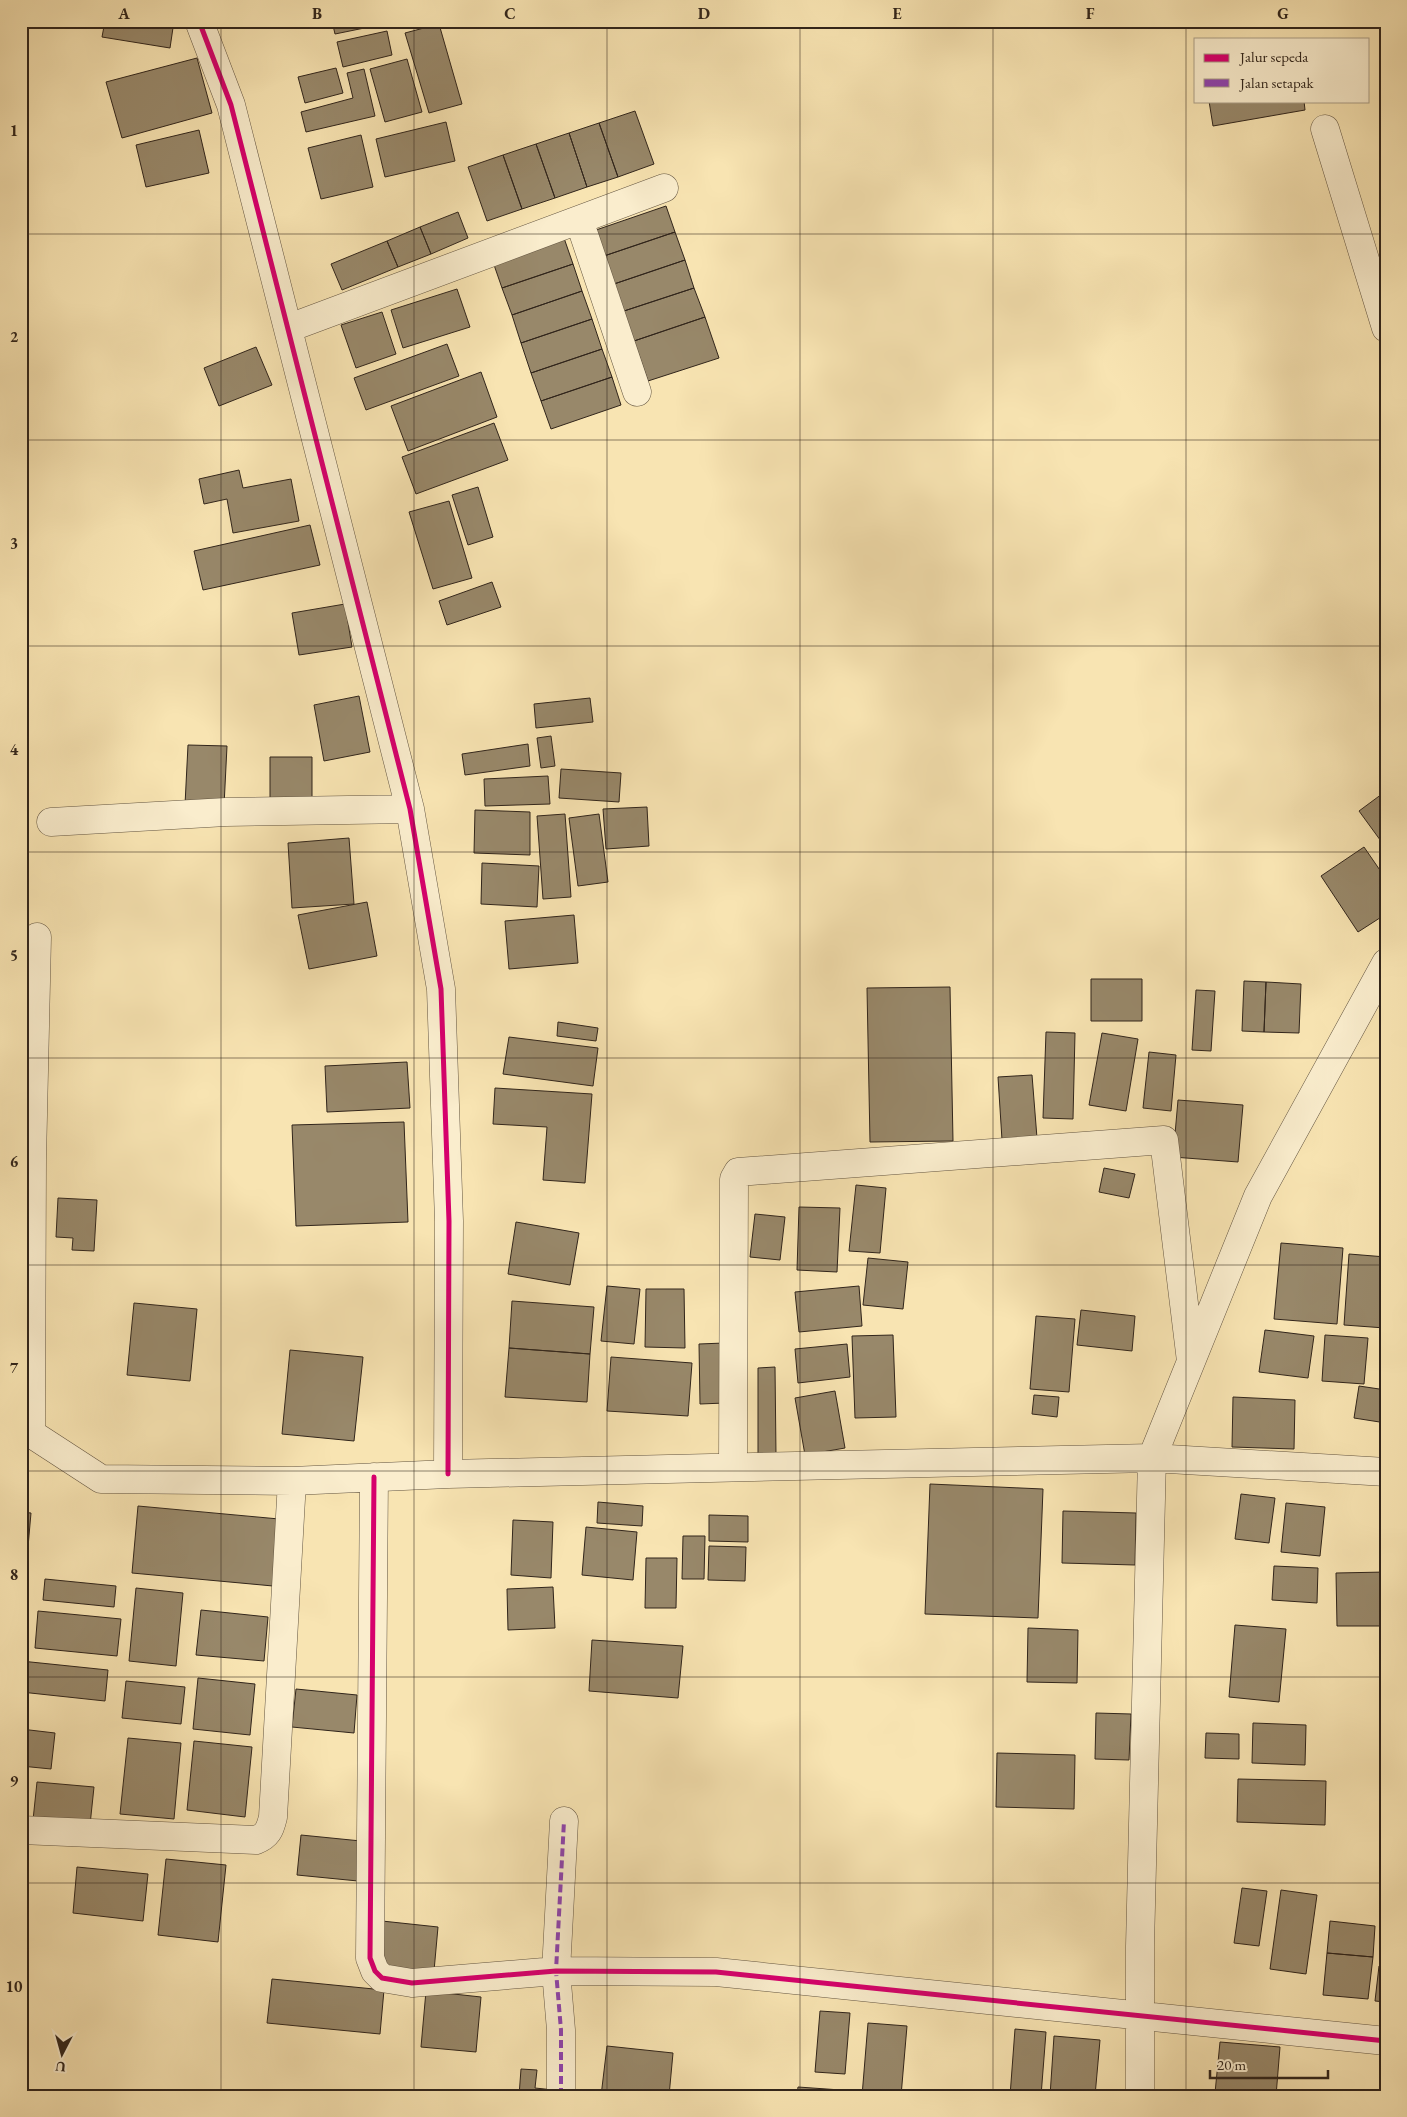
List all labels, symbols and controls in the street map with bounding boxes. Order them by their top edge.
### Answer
text: A [117,3,130,24]
text: B [312,3,322,24]
text: C [504,3,516,24]
text: D [698,3,710,24]
text: E [892,3,902,24]
text: F [1086,3,1095,24]
text: G [1277,3,1289,24]
legend [1194,38,1370,102]
text: Jalur sepeda [1238,47,1308,66]
text: Jalan setapak [1238,73,1314,92]
text: 1 [10,120,18,141]
text: 2 [10,326,19,347]
text: 3 [10,533,18,554]
text: 4 [10,739,19,760]
text: 5 [10,945,18,966]
text: 6 [10,1151,19,1172]
text: 7 [10,1357,19,1378]
text: 8 [10,1564,18,1585]
text: 9 [10,1770,19,1791]
text: 10 [6,1976,23,1997]
north arrow [38,2030,88,2080]
scale bar [1210,2047,1327,2079]
text: 20 m [1217,2055,1246,2074]
text: U [54,2057,67,2076]

